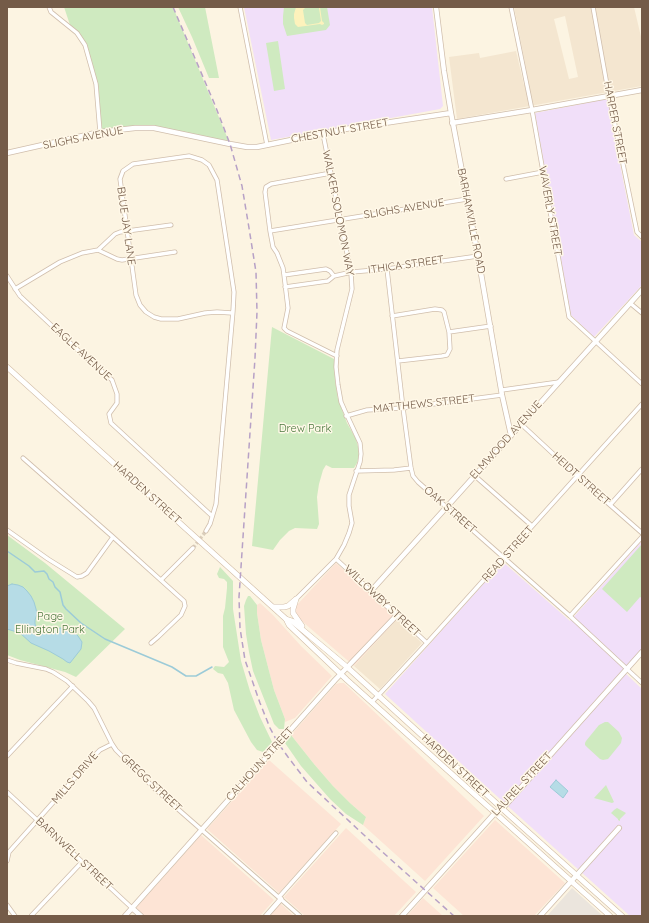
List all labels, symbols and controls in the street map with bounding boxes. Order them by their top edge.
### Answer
street label: HARPER STREET [600,80,630,166]
street label: CHESTNUT STREET [290,116,390,146]
street label: SLIGHS AVENUE [42,124,124,152]
street label: WALKER SOLOMON WAY [319,149,357,277]
street label: WAVERLY STREET [536,165,564,257]
street label: BARHAMVILLE ROAD [454,167,488,275]
street label: BLUE JAY LANE [114,186,138,266]
street label: SLIGHS AVENUE [363,196,445,222]
street label: ITHICA STREET [367,253,445,277]
street label: EAGLE AVENUE [48,321,114,383]
street label: MATTHEWS STREET [372,392,476,416]
street label: ELMWOOD AVENUE [467,398,545,482]
park label: Drew Park [279,422,331,436]
street label: HEIDT STREET [549,449,613,509]
street label: HARDEN STREET [110,459,184,527]
street label: OAK STREET [421,484,479,536]
street label: READ STREET [479,523,537,585]
street label: WILLOWBY STREET [341,562,423,640]
park label: Page Ellington Park [15,610,85,636]
street label: CALHOUN STREET [223,724,297,804]
street label: HARDEN STREET [419,732,491,800]
street label: MILLS DRIVE [49,749,101,807]
street label: LAUREL STREET [489,749,555,819]
street label: GREGG STREET [118,751,184,815]
street label: BARNWELL STREET [33,815,115,893]

